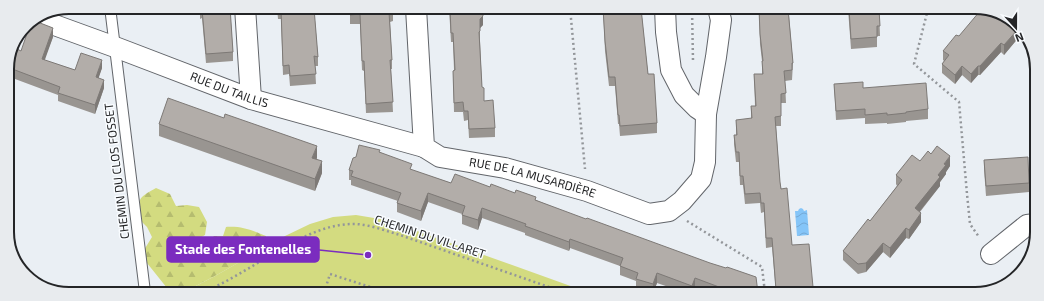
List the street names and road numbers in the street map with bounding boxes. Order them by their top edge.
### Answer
street label: RUE DU TAILLIS [188,68,270,110]
street label: CHEMIN DU CLOS FOSSET [101,102,131,240]
street label: RUE DE LA MUSARDIÈRE [468,154,599,200]
street label: CHEMIN DU VILLARET [373,211,488,261]

